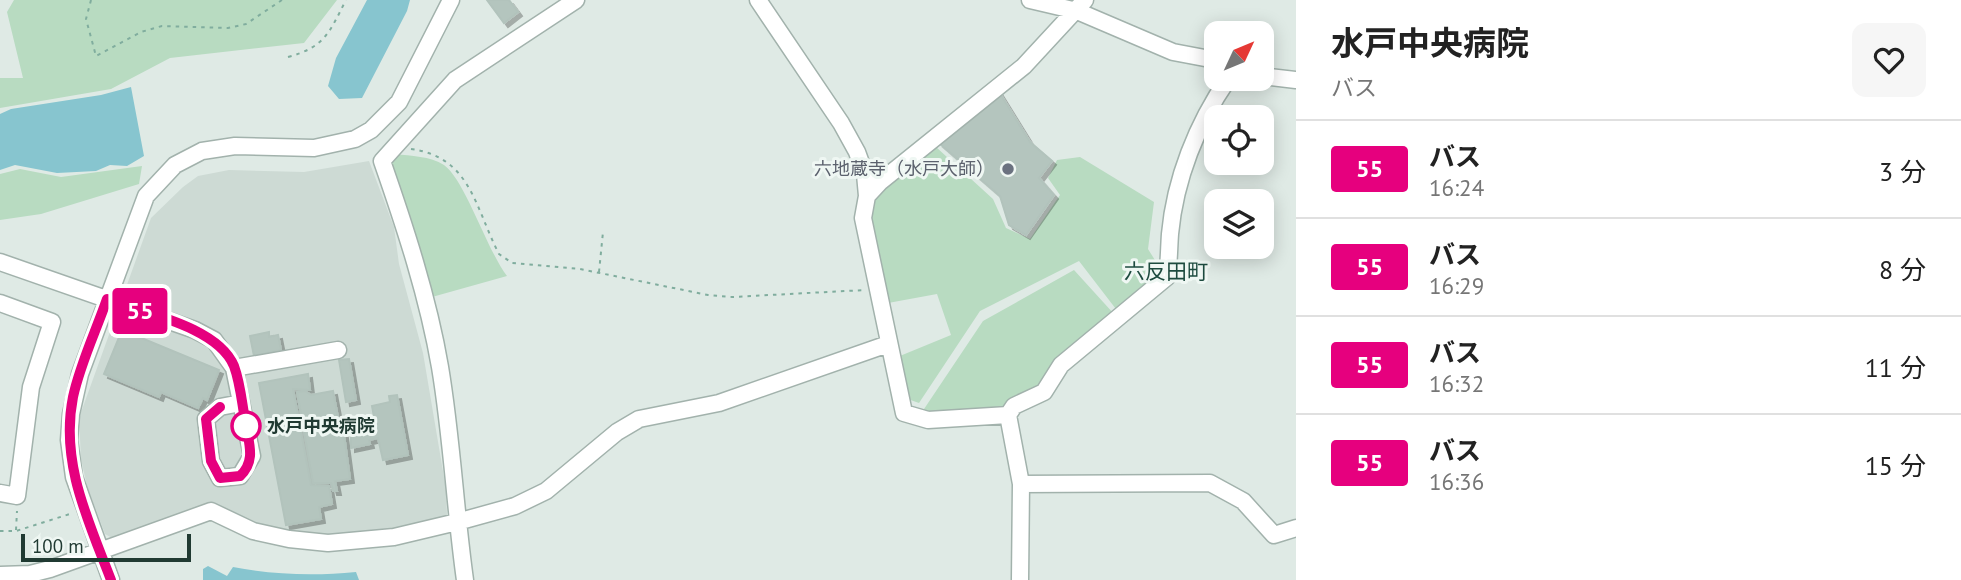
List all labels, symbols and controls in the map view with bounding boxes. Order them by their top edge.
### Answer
north arrow [1204,21,1274,91]
map controls [1204,21,1274,259]
text: 水戸中央病院 [1331,21,1529,64]
button: heart [1852,23,1926,97]
text: バス [1331,73,1377,102]
button: locate [1204,105,1274,175]
text: バス [1429,140,1481,173]
text: 55 [1356,153,1383,184]
text: 3 分 [1879,155,1926,188]
place label: 六地蔵寺（水戸大師） [814,157,994,180]
marker: 六地蔵寺（水戸大師） [1000,161,1016,177]
text: 16:24 [1429,173,1484,202]
button: layers [1204,189,1274,259]
text: バス [1429,238,1481,271]
text: 55 [1356,251,1383,282]
text: 8 分 [1879,253,1926,286]
district label: 六反田町 [1124,258,1208,285]
text: 16:29 [1429,271,1484,300]
line badge: 55 [108,288,172,334]
text: 55 [126,295,154,326]
text: バス [1429,336,1481,369]
text: 55 [1356,349,1383,380]
text: 11 分 [1865,351,1926,384]
text: 16:32 [1429,369,1484,398]
marker: 水戸中央病院 [231,411,261,441]
place label: 水戸中央病院 [267,414,375,437]
text: バス [1429,434,1481,467]
text: 55 [1356,447,1383,478]
text: 15 分 [1865,449,1926,482]
text: 16:36 [1429,467,1484,496]
scale bar [21,531,191,563]
text: 100 m [32,534,84,558]

